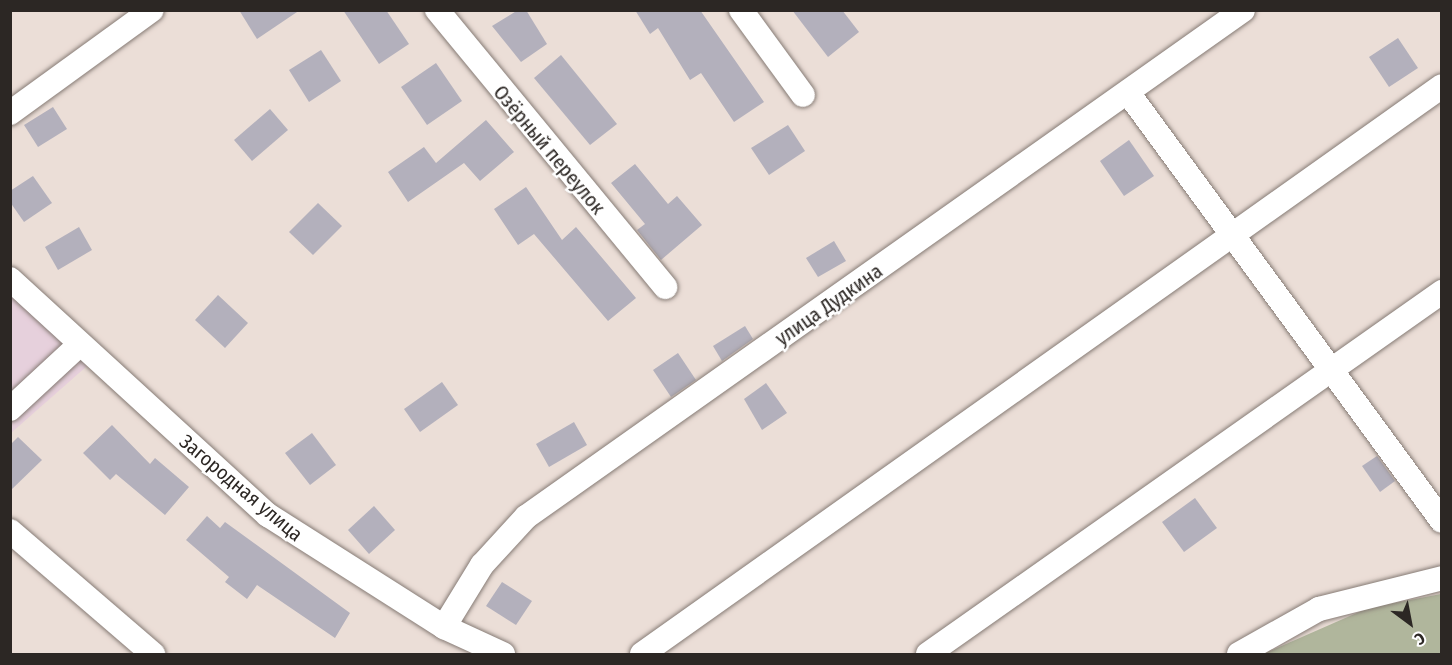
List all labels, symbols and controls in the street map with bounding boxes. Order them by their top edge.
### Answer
street label: Озёрный переулок [488,81,610,219]
street label: улица Дудкина [771,259,887,351]
street label: Загородная улица [175,430,307,546]
north arrow [1380,593,1440,653]
text: С [1411,628,1428,649]

